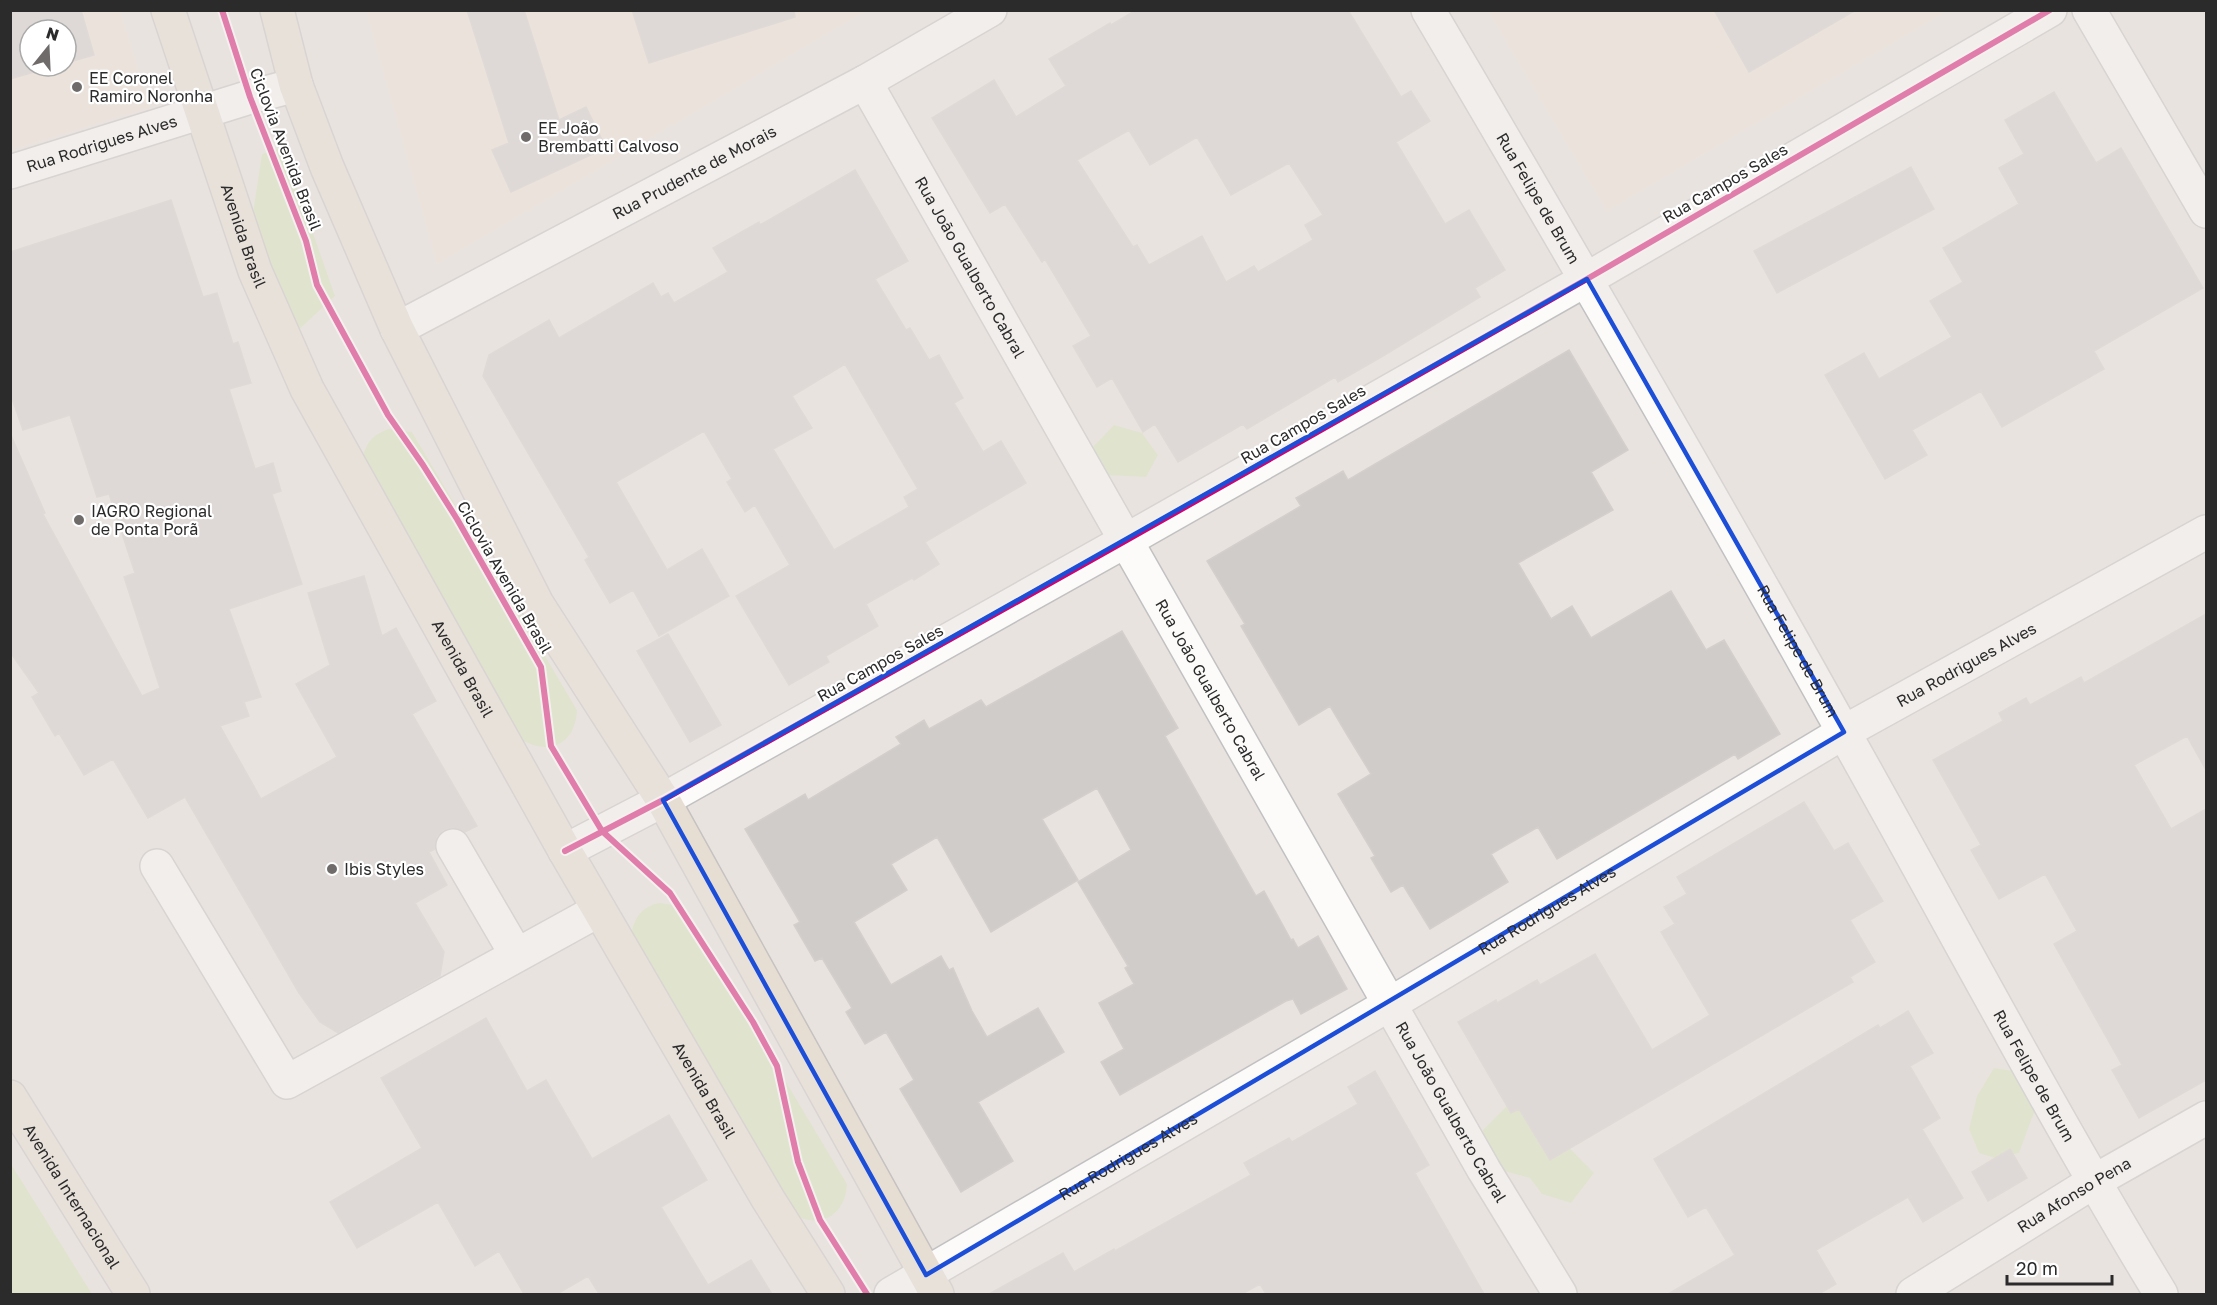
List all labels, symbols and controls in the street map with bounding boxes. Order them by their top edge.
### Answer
north arrow [18,18,78,78]
text: N [44,22,62,45]
street label: Ciclovia Avenida Brasil [246,65,326,233]
place label: EE Coronel Ramiro Noronha [89,68,213,106]
marker: EE Coronel Ramiro Noronha [70,80,84,94]
street label: Rua Rodrigues Alves [24,110,180,176]
place label: EE João Brembatti Calvoso [538,118,679,156]
street label: Rua Prudente de Morais [609,121,780,224]
street label: Rua Felipe de Brum [1492,129,1584,267]
marker: EE João Brembatti Calvoso [519,130,533,144]
street label: Rua Campos Sales [1659,139,1791,227]
street label: Rua João Gualberto Cabral [911,173,1030,361]
street label: Avenida Brasil [217,181,271,291]
street label: Rua Campos Sales [1237,380,1369,468]
street label: Ciclovia Avenida Brasil [453,497,557,657]
place label: IAGRO Regional de Ponta Porã [91,501,212,539]
marker: IAGRO Regional de Ponta Porã [72,513,86,527]
street label: Rua Felipe de Brum [1753,581,1843,720]
street label: Rua João Gualberto Cabral [1151,595,1270,784]
street label: Avenida Brasil [428,616,498,721]
street label: Rua Rodrigues Alves [1893,618,2040,711]
street label: Rua Campos Sales [813,620,947,706]
place label: Ibis Styles [344,859,424,879]
street label: Rua Rodrigues Alves [1474,861,1619,959]
marker: Ibis Styles [325,862,339,876]
street label: Rua Felipe de Brum [1989,1006,2079,1145]
street label: Rua João Gualberto Cabral [1392,1018,1511,1206]
street label: Avenida Brasil [668,1038,740,1142]
street label: Rua Rodrigues Alves [1055,1108,1201,1204]
street label: Avenida Internacional [19,1120,125,1272]
street label: Rua Afonso Pena [2013,1153,2134,1237]
scale bar [2007,1248,2112,1286]
text: 20 m [2016,1257,2058,1279]

